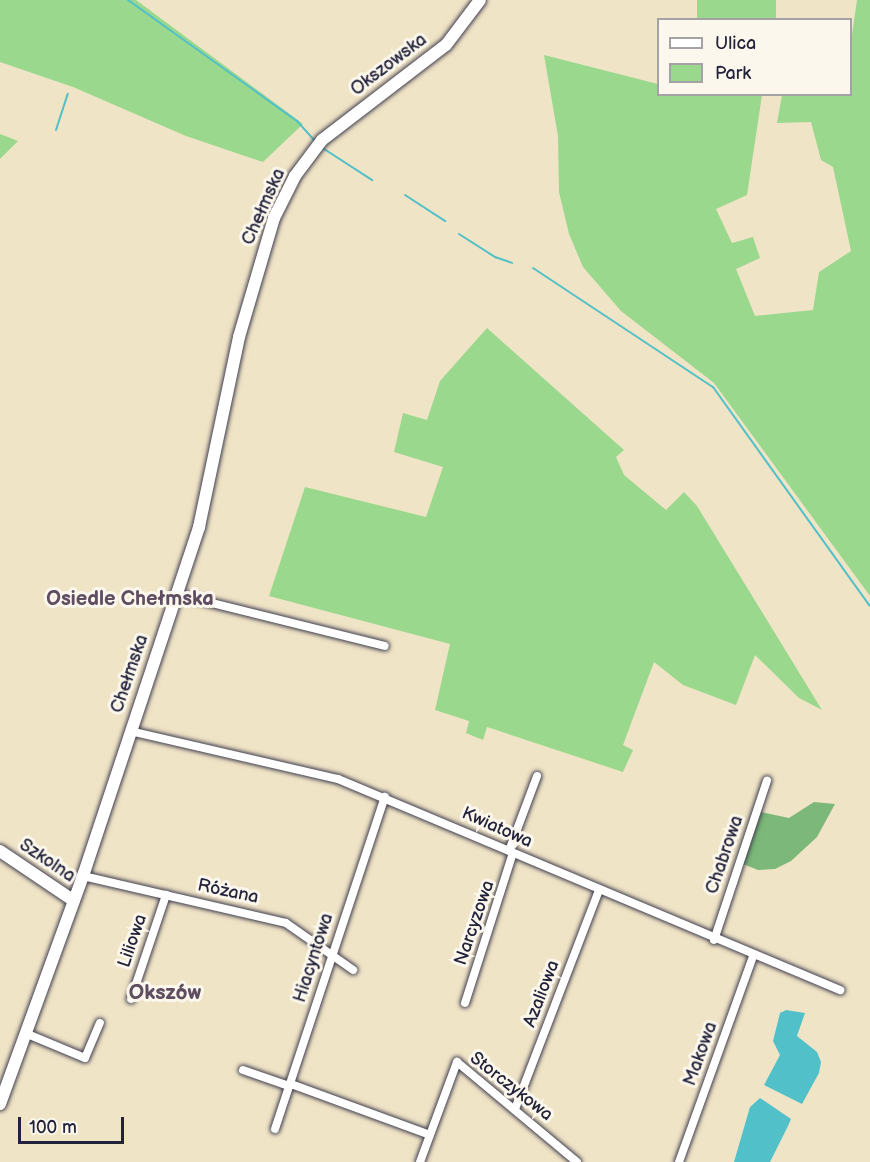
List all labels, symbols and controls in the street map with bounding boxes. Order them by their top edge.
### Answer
legend [657,18,852,96]
street label: Okszowska [347,29,431,101]
text: Ulica [715,33,756,54]
text: Park [715,63,751,84]
street label: Chełmska [238,165,290,249]
district label: Osiedle Chełmska [46,587,214,611]
street label: Chełmska [107,632,153,716]
street label: Kwiatowa [458,803,536,853]
street label: Chabrowa [702,813,748,897]
street label: Szkolna [15,835,79,887]
street label: Różana [195,875,261,909]
street label: Narcyzowa [450,878,500,968]
street label: Liliowa [114,911,152,971]
street label: Hiacyntowa [289,911,339,1005]
street label: Azaliowa [519,957,565,1031]
district label: Okszów [129,980,201,1006]
street label: Makowa [679,1019,723,1089]
street label: Storczykowa [465,1048,557,1126]
scale bar [21,1105,128,1143]
text: 100 m [29,1117,77,1138]

